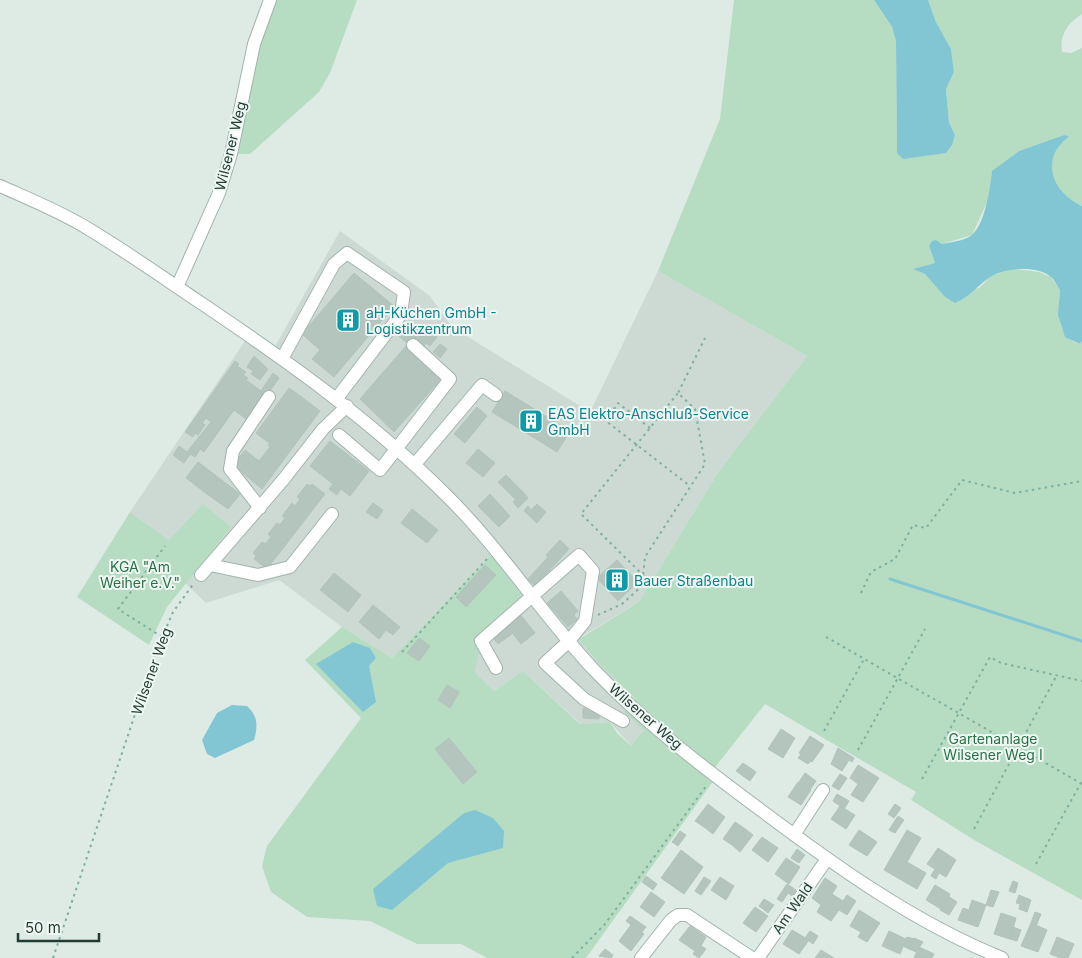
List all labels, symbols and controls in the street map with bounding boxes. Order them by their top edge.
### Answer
street label: Wilsener Weg [211,99,249,193]
place label: aH-Küchen GmbH - Logistikzentrum [366,304,497,337]
building icon: aH-Küchen GmbH - Logistikzentrum [335,307,361,333]
place label: EAS Elektro-Anschluß-Service GmbH [548,405,749,438]
building icon: EAS Elektro-Anschluß-Service GmbH [518,408,544,434]
park label: KGA "Am Weiher e.V." [100,558,180,591]
building icon: Bauer Straßenbau [604,567,630,593]
place label: Bauer Straßenbau [634,572,753,589]
street label: Wilsener Weg [127,625,175,717]
street label: Wilsener Weg [606,680,686,752]
park label: Gartenanlage Wilsener Weg I [943,730,1043,763]
street label: Am Wald [768,879,816,937]
scale bar [18,910,99,942]
text: 50 m [25,918,61,937]

